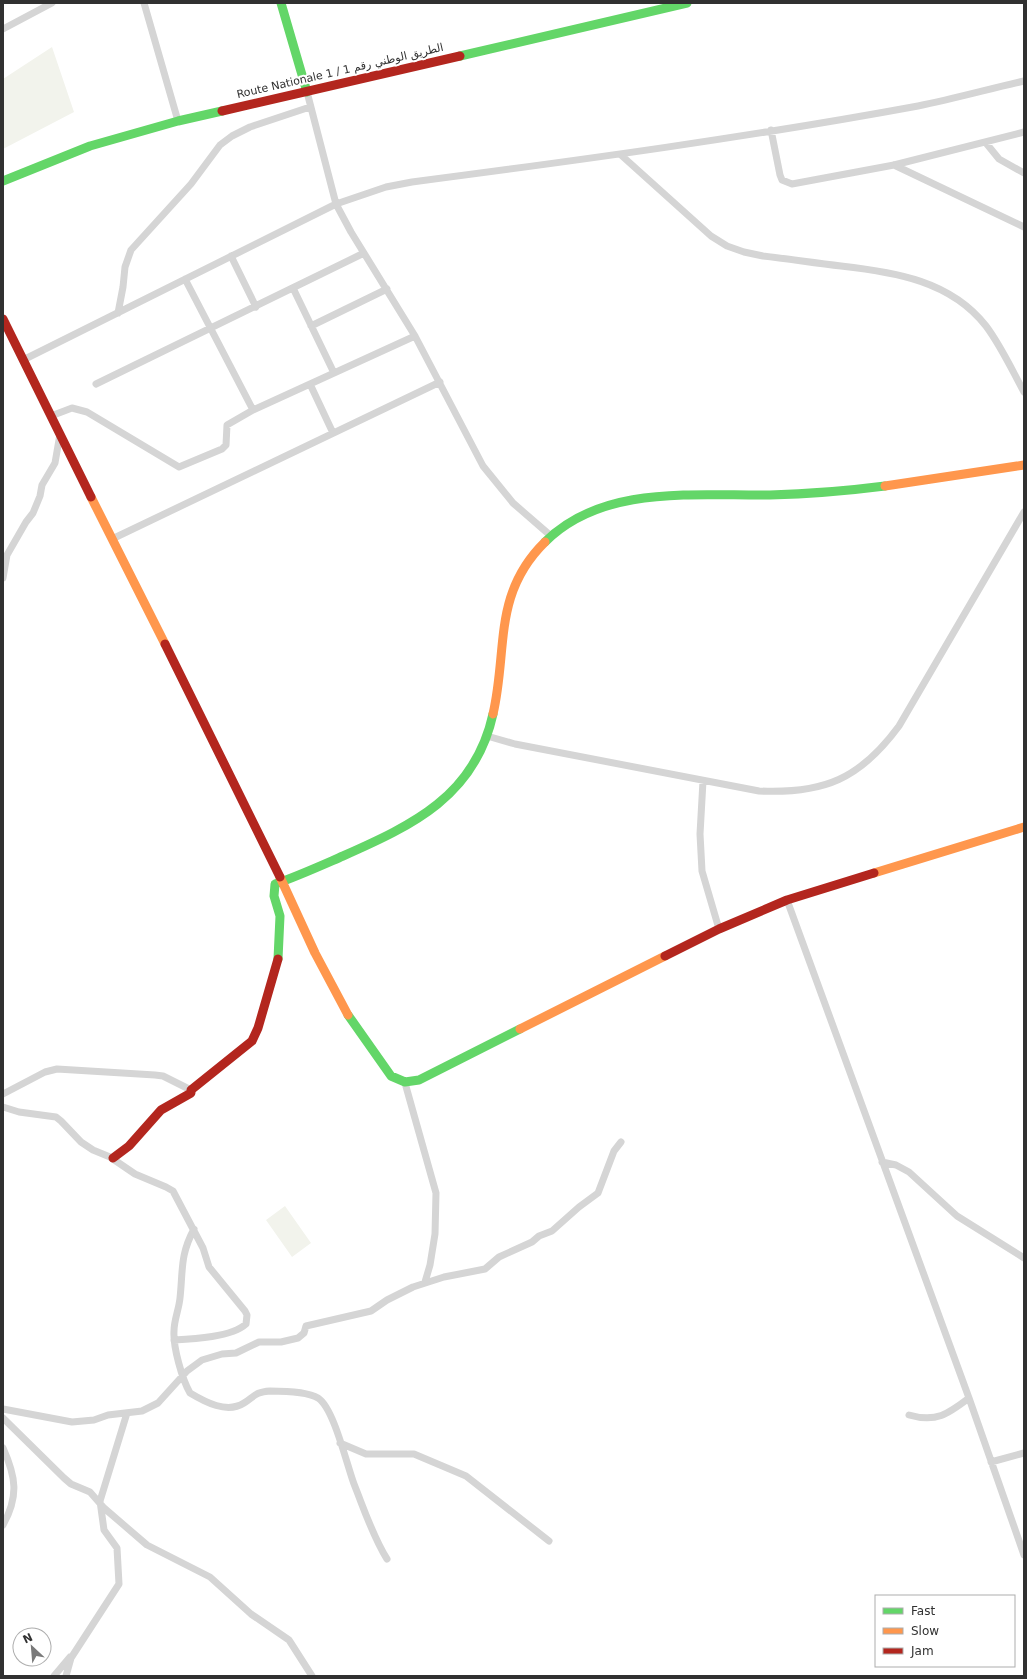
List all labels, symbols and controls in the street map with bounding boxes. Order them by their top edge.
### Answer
street label: Route Nationale 1 / الطريق الوطني رقم 1 [235,41,445,102]
legend [875,1595,1015,1667]
text: Fast [911,1604,935,1618]
text: Slow [911,1624,939,1638]
north arrow [12,1627,52,1667]
text: N [21,1631,35,1646]
text: Jam [910,1644,934,1658]

